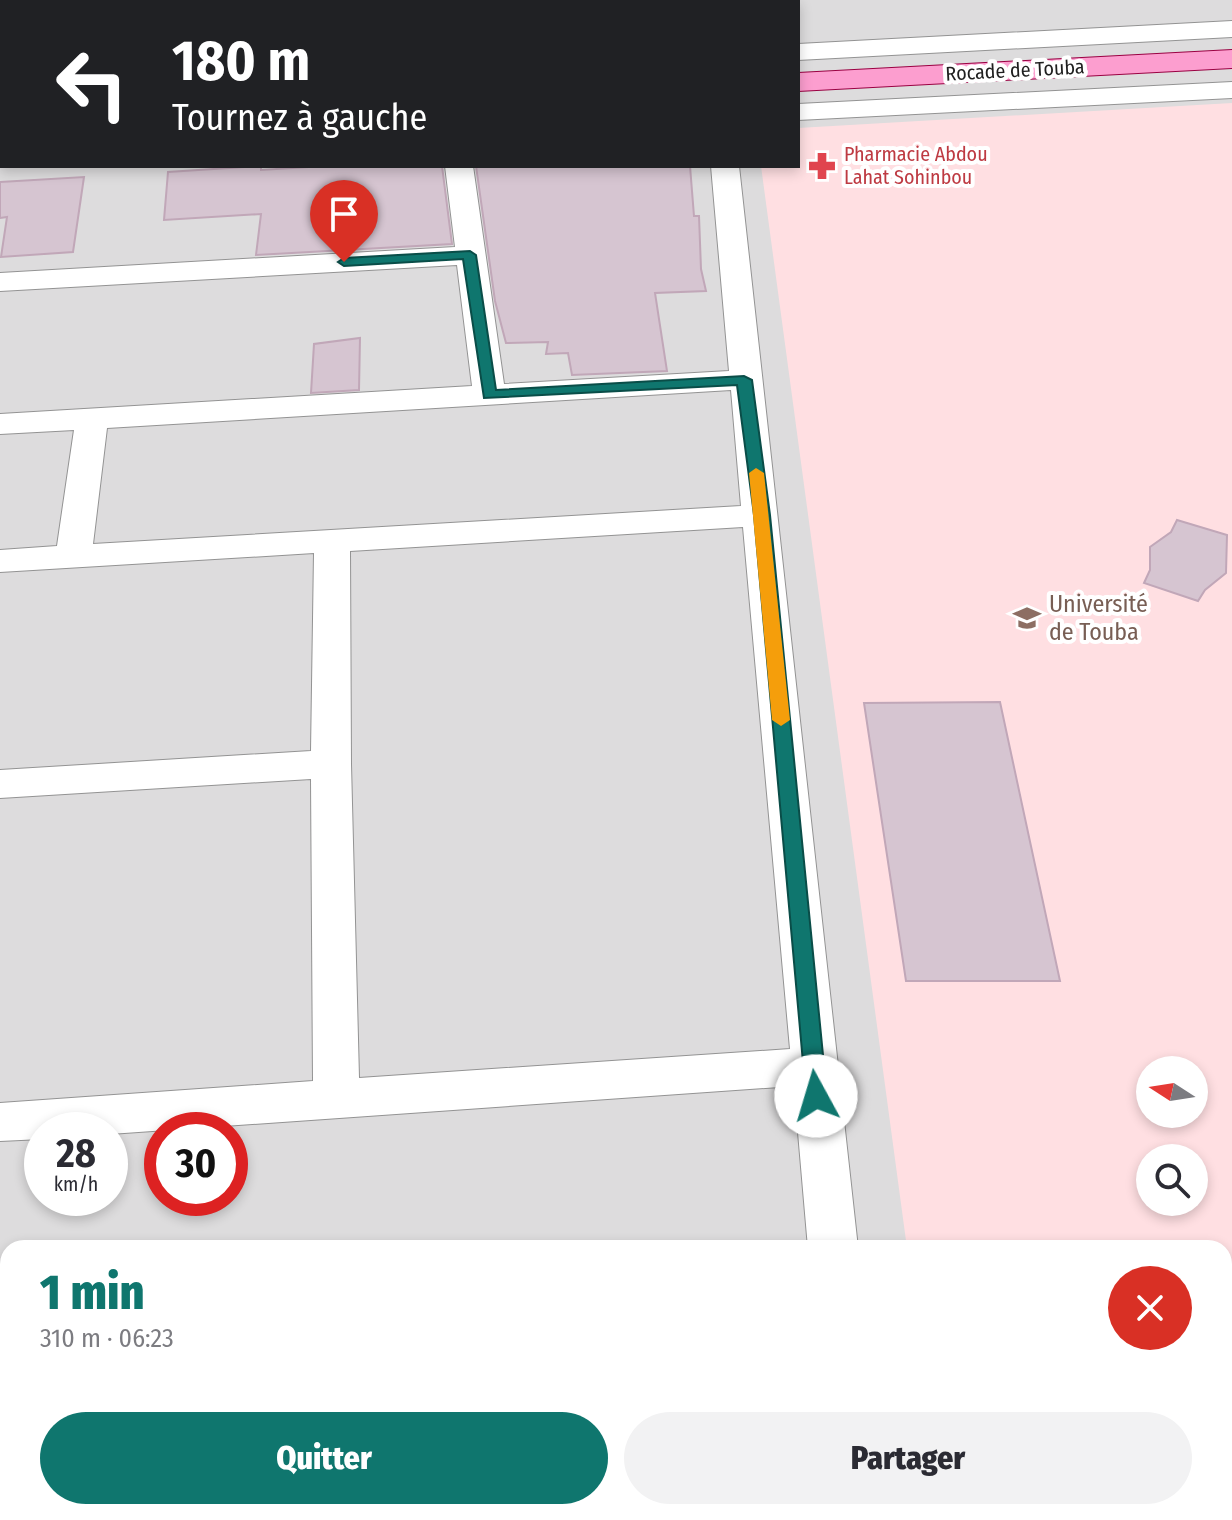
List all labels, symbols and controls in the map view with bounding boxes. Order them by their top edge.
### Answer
text: 180 m [172,28,310,95]
icon: left [40,32,144,136]
street label: Rocade de Touba [945,54,1085,86]
text: Tournez à gauche [172,96,427,140]
place label: Pharmacie Abdou Lahat Sohinbou [844,142,988,189]
pharmacy icon: Pharmacie Abdou Lahat Sohinbou [807,151,837,181]
pin [310,180,378,262]
icon: arrive [322,192,366,236]
place label: Université de Touba [1049,590,1148,646]
school or university icon: Université de Touba [1012,603,1042,633]
position arrow [774,1054,858,1138]
north arrow [1136,1056,1208,1128]
map controls [1136,1056,1208,1216]
speed limit sign: 30 [144,1112,248,1216]
text: 28 [56,1130,96,1178]
button: search [1136,1144,1208,1216]
text: km/h [54,1172,98,1196]
text: 1 min [40,1264,144,1322]
button: close [1108,1266,1192,1350]
text: 310 m · 06:23 [40,1323,174,1354]
button: Quitter [40,1412,608,1504]
button: Partager [624,1412,1192,1504]

